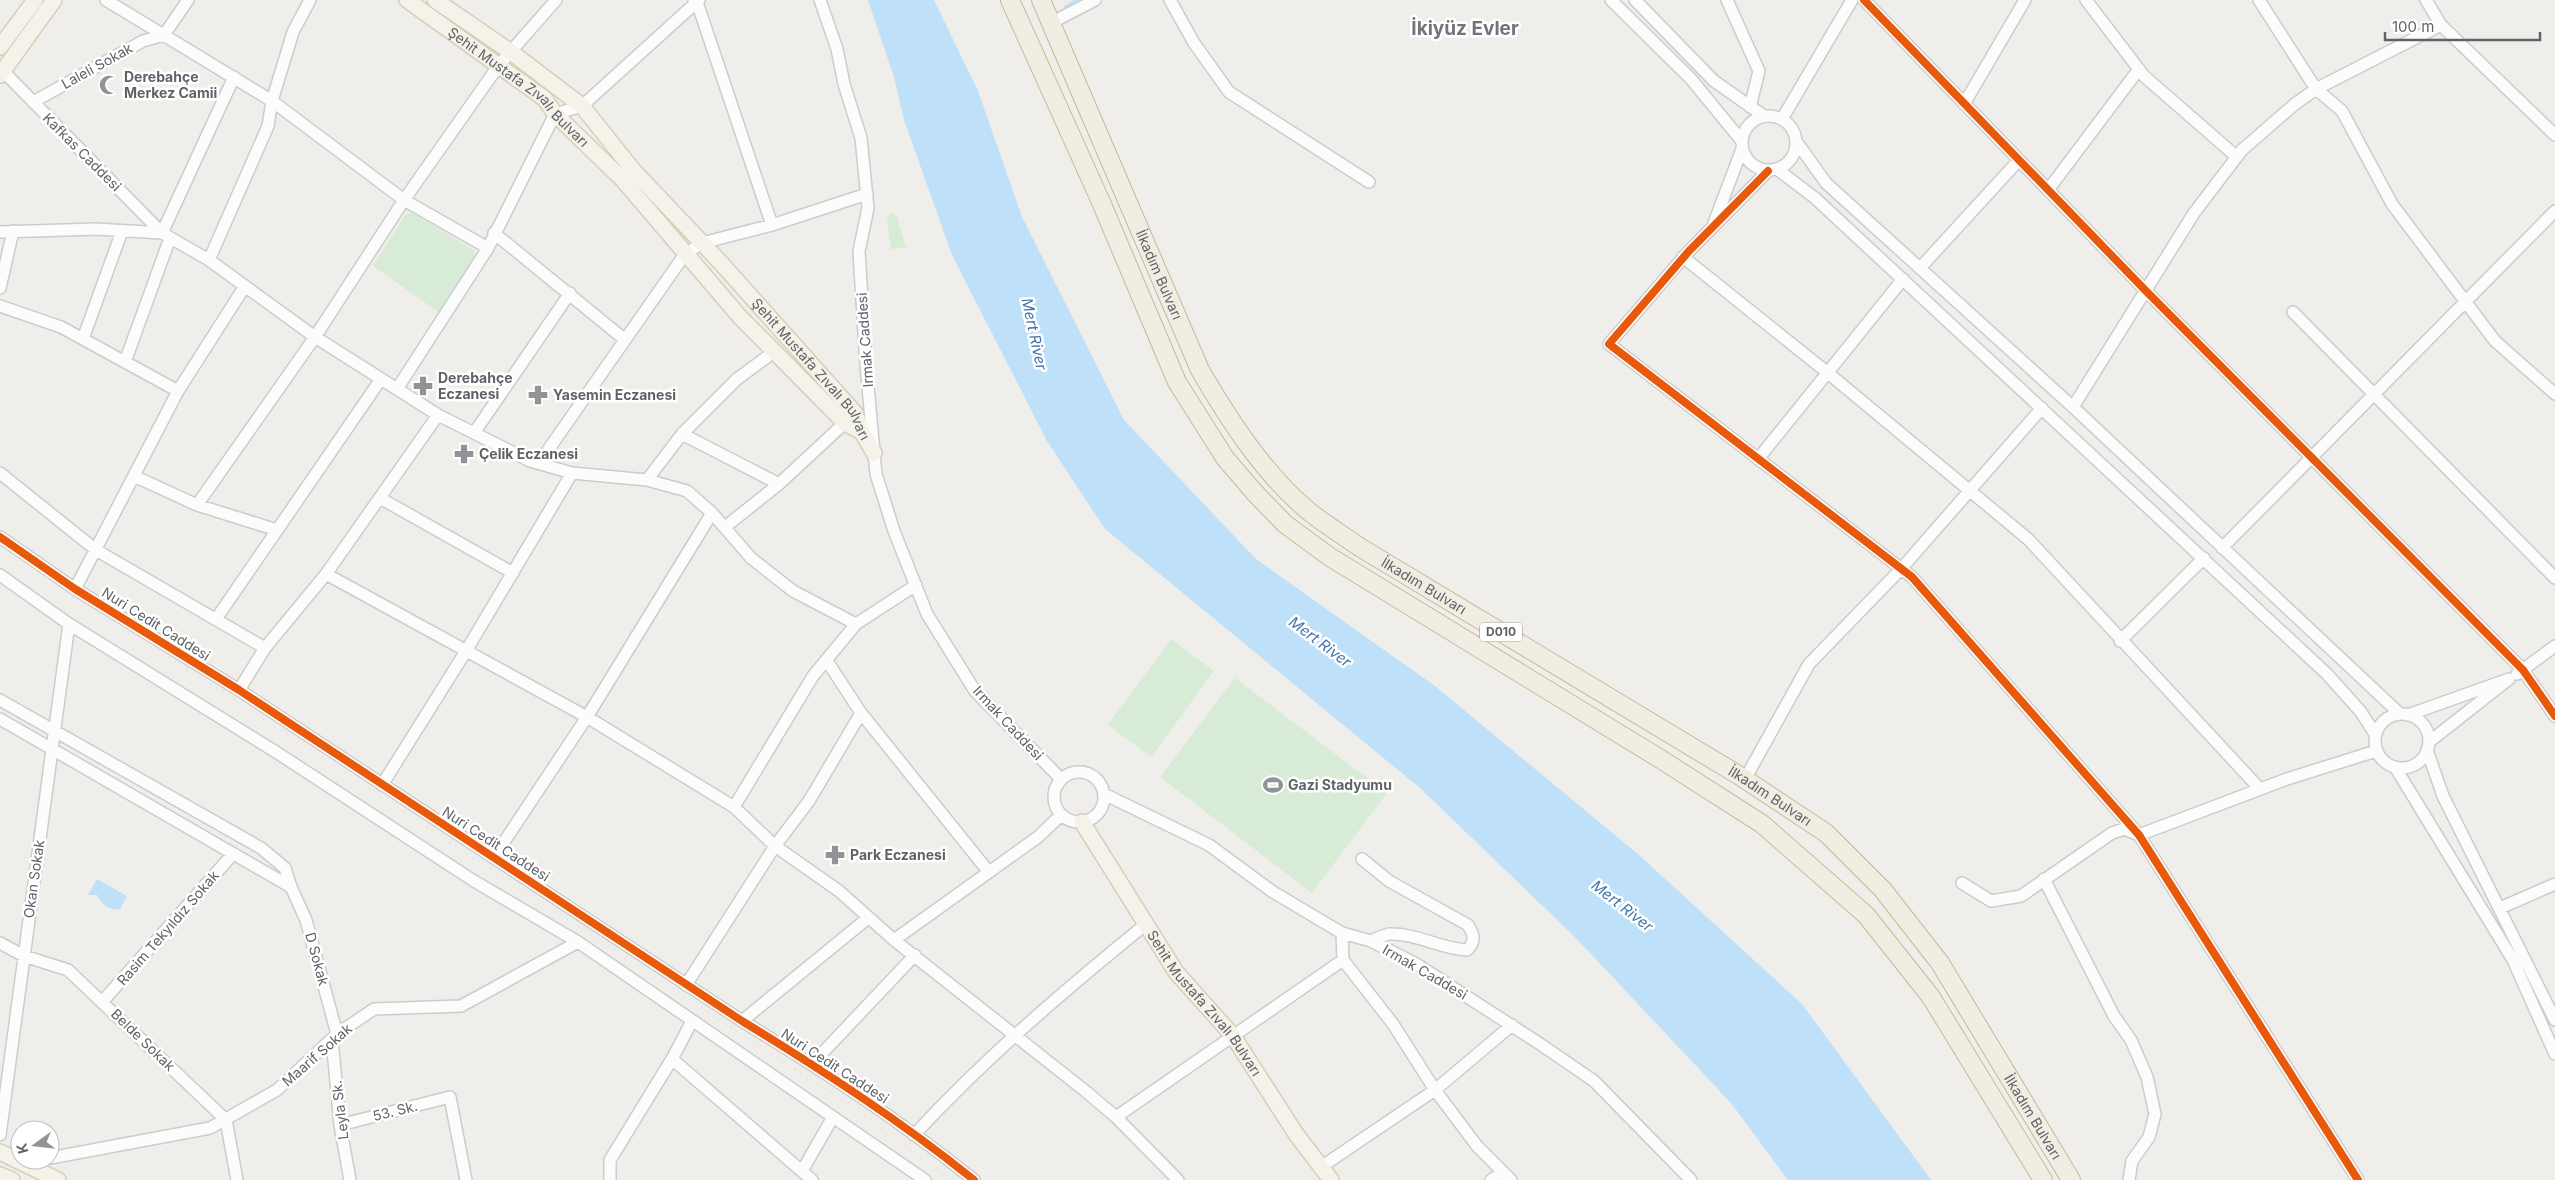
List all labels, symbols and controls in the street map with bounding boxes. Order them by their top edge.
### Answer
scale bar [2385,10,2540,42]
district label: İkiyüz Evler [1411,17,1519,40]
text: 100 m [2392,17,2434,36]
street label: Şehit Mustafa Zıvalı Bulvarı [445,23,593,150]
street label: Laleli Sokak [58,39,136,92]
place label: Derebahçe Merkez Camii [124,68,218,101]
mosque icon: Derebahçe Merkez Camii [98,74,120,96]
street label: Kafkas Caddesi [40,109,125,194]
street label: İlkadım Bulvarı [1133,227,1186,322]
street label: Irmak Caddesi [853,292,876,388]
street label: Şehit Mustafa Zıvalı Bulvarı [749,295,874,443]
water label: Mert River [1018,296,1051,372]
place label: Derebahçe Eczanesi [438,369,513,402]
pharmacy icon: Derebahçe Eczanesi [412,375,434,397]
pharmacy icon: Yasemin Eczanesi [527,384,549,406]
place label: Yasemin Eczanesi [553,386,676,403]
pharmacy icon: Çelik Eczanesi [453,443,475,465]
place label: Çelik Eczanesi [479,445,578,462]
street label: İlkadım Bulvarı [1378,553,1470,617]
street label: Nuri Cedit Caddesi [99,583,214,664]
water label: Mert River [1285,612,1355,671]
road number: D010 [1480,622,1522,642]
street label: Irmak Caddesi [970,682,1047,763]
street label: İlkadım Bulvarı [1725,762,1815,829]
sports icon: Gazi Stadyumu [1262,774,1284,796]
place label: Gazi Stadyumu [1288,776,1392,793]
street label: Nuri Cedit Caddesi [439,802,553,885]
street label: Okan Sokak [20,838,47,919]
pharmacy icon: Park Eczanesi [824,844,846,866]
place label: Park Eczanesi [850,846,946,863]
street label: Rasim Tekyıldız Sokak [113,867,222,989]
water label: Mert River [1588,876,1657,936]
street label: Sehit Mustafa Zıvalı Bulvarı [1144,927,1265,1079]
street label: D Sokak [302,930,333,988]
street label: Irmak Caddesi [1380,940,1471,1003]
street label: Belde Sokak [108,1005,179,1074]
street label: Maarif Sokak [278,1019,355,1090]
street label: Nuri Cedit Caddesi [778,1024,892,1107]
street label: İlkadım Bulvarı [2001,1071,2065,1162]
street label: Leyla Sk. [327,1079,352,1141]
street label: 53. Sk. [371,1097,419,1124]
north arrow [10,1120,60,1170]
text: K [12,1141,31,1156]

